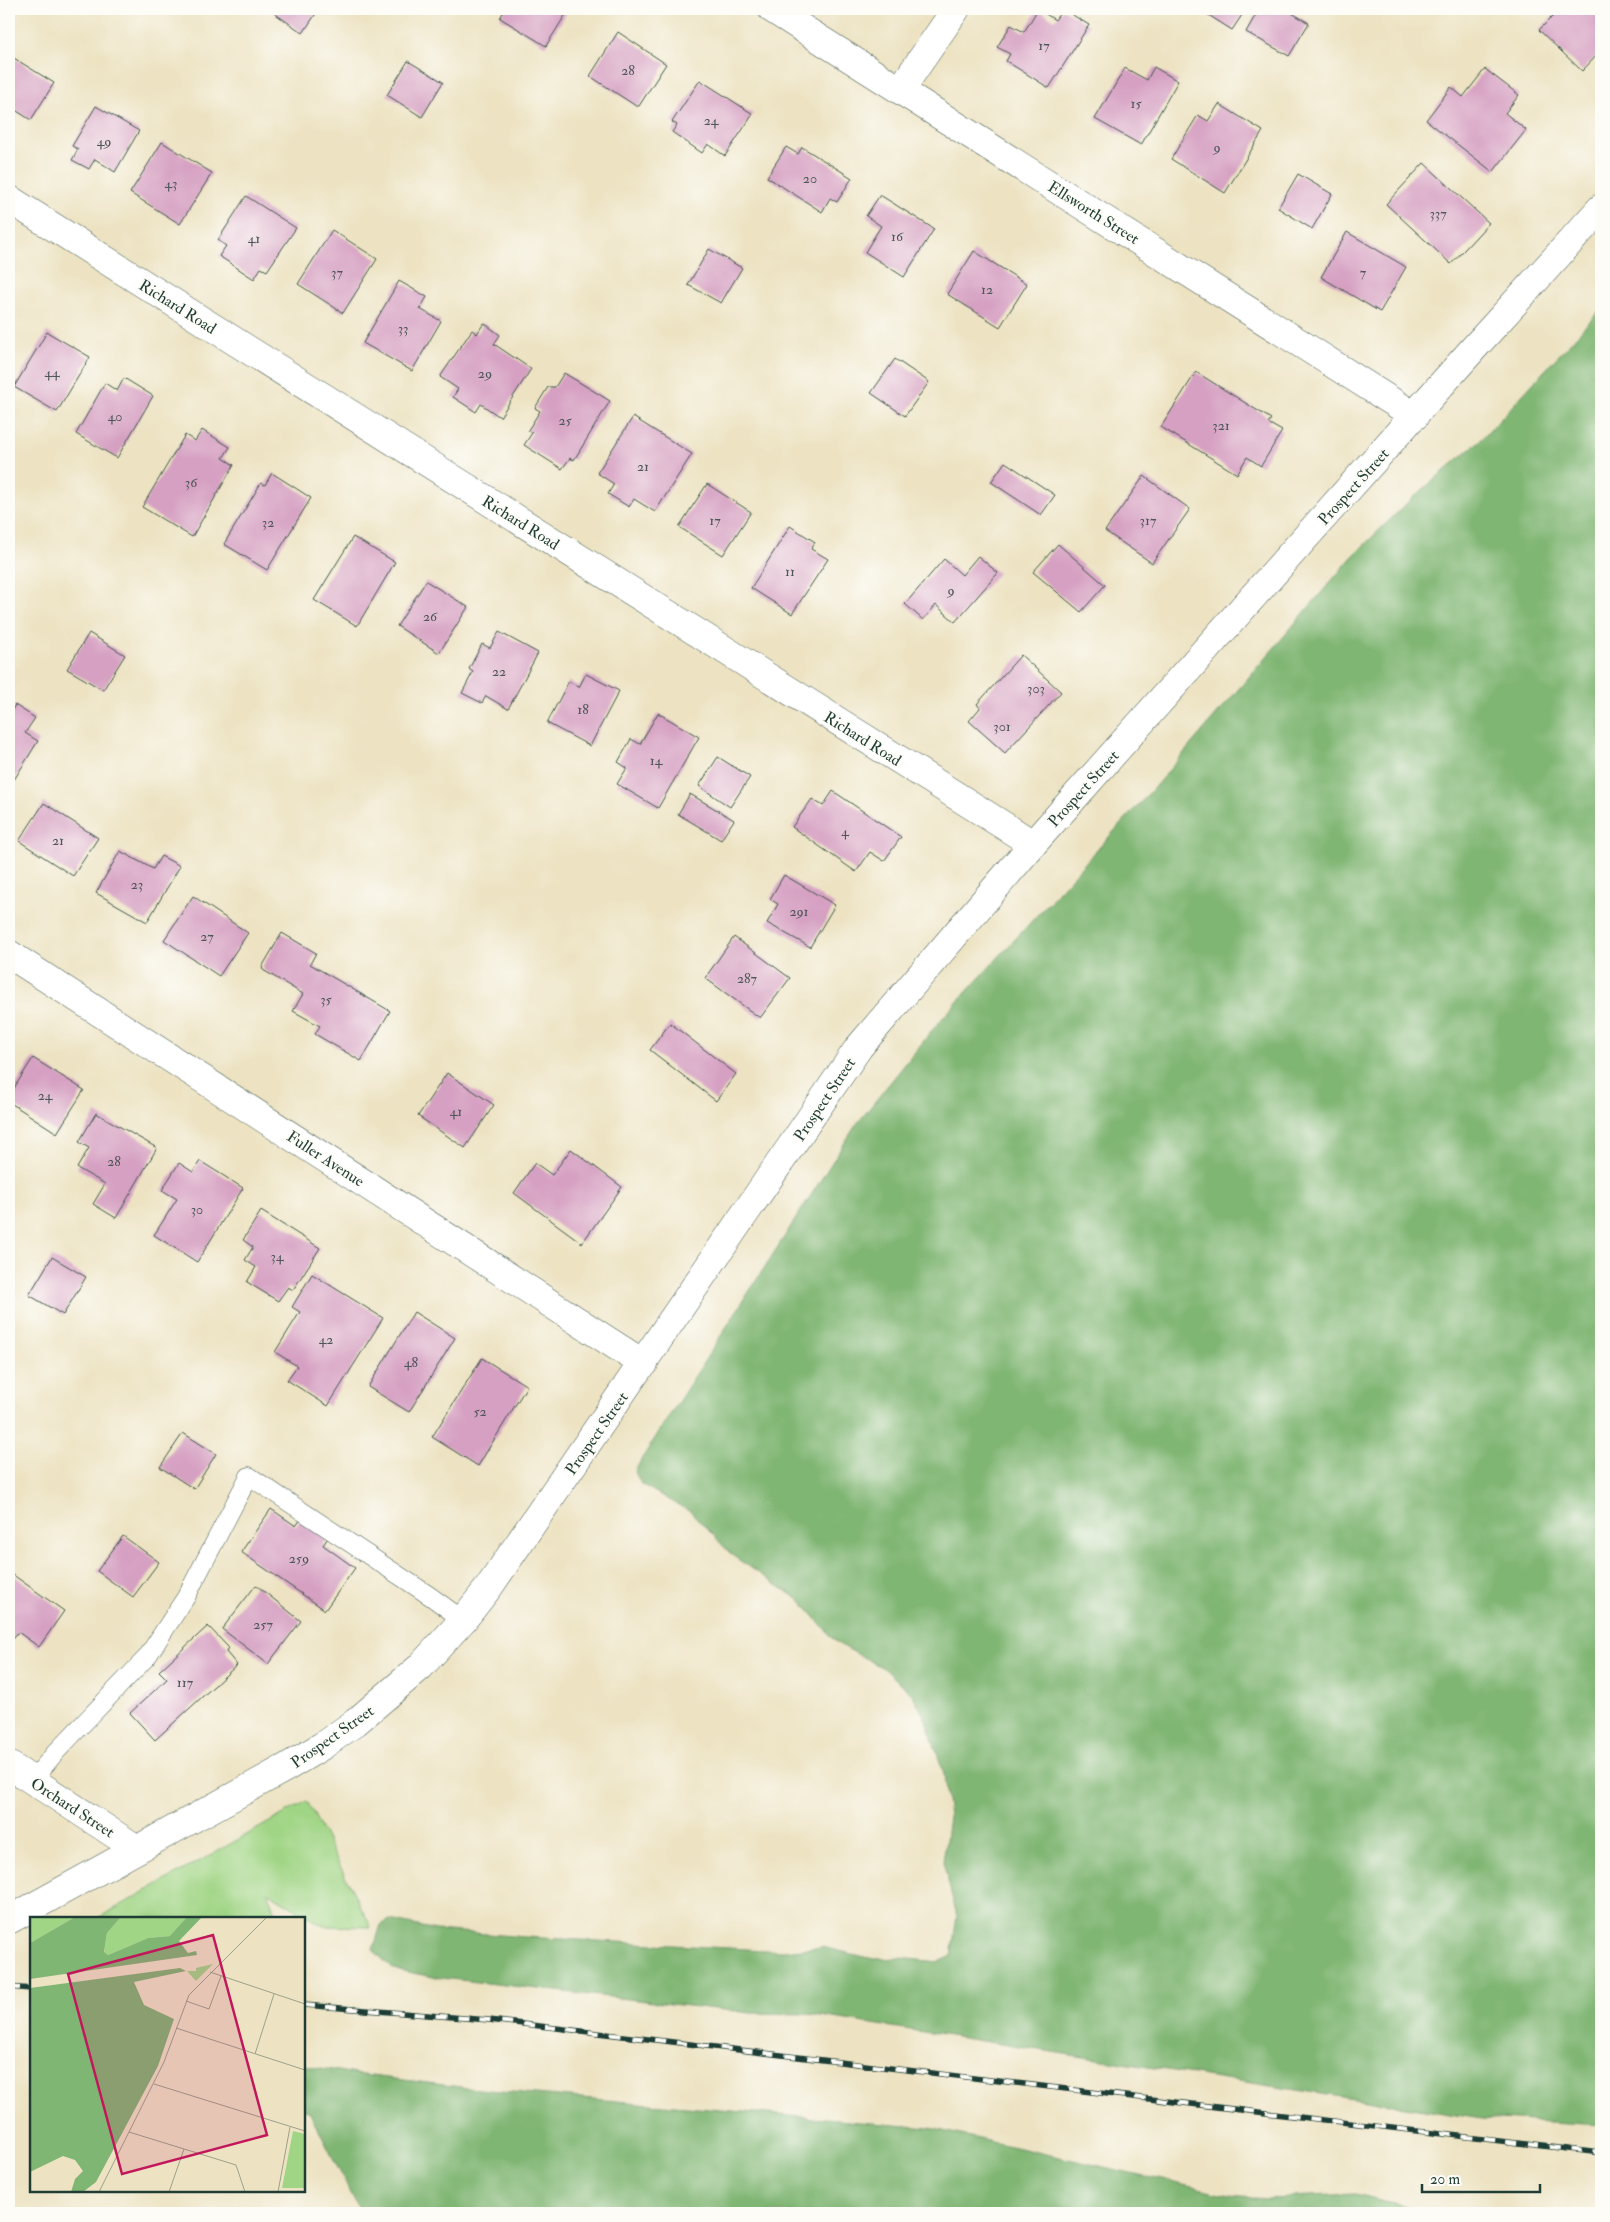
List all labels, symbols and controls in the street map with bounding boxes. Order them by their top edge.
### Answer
house number: 17 [1038,37,1050,54]
house number: 28 [621,62,635,79]
house number: 15 [1130,95,1142,112]
house number: 24 [704,112,720,129]
house number: 49 [97,133,111,150]
house number: 9 [1212,139,1221,156]
house number: 20 [803,170,817,187]
house number: 43 [165,175,177,192]
street label: Ellsworth Street [1044,177,1143,249]
house number: 337 [1429,205,1447,222]
house number: 16 [891,228,904,245]
house number: 41 [248,230,260,247]
house number: 37 [331,264,343,281]
house number: 7 [1360,264,1367,281]
street label: Richard Road [135,275,220,339]
house number: 12 [981,281,993,298]
house number: 33 [398,320,408,337]
house number: 44 [44,364,61,381]
house number: 29 [478,365,492,382]
house number: 40 [108,408,122,425]
house number: 25 [558,412,572,429]
house number: 321 [1212,417,1230,434]
street label: Prospect Street [1314,444,1394,530]
house number: 21 [637,458,649,475]
house number: 36 [185,474,198,491]
street label: Richard Road [478,491,563,555]
house number: 17 [709,512,721,529]
house number: 317 [1140,512,1157,529]
house number: 32 [262,514,274,531]
house number: 11 [785,563,795,580]
house number: 9 [946,582,955,599]
house number: 26 [423,608,438,625]
house number: 22 [492,663,506,680]
house number: 303 [1027,680,1045,697]
house number: 18 [577,701,589,718]
street label: Richard Road [820,707,905,771]
house number: 301 [993,718,1011,735]
street label: Prospect Street [1044,746,1124,832]
house number: 14 [650,752,664,769]
house number: 4 [841,823,850,840]
house number: 21 [52,832,64,849]
house number: 23 [131,876,143,893]
house number: 291 [789,903,809,920]
house number: 27 [200,928,214,945]
house number: 287 [737,970,758,987]
house number: 35 [320,991,333,1008]
street label: Prospect Street [790,1054,861,1146]
house number: 24 [38,1087,54,1104]
house number: 41 [450,1103,462,1120]
street label: Fuller Avenue [283,1126,368,1191]
house number: 28 [107,1153,121,1170]
house number: 30 [191,1201,203,1218]
house number: 34 [271,1248,285,1265]
house number: 42 [319,1331,333,1348]
house number: 48 [404,1354,418,1371]
street label: Prospect Street [561,1388,634,1479]
house number: 52 [473,1403,487,1420]
house number: 259 [289,1550,309,1567]
house number: 257 [253,1616,273,1633]
house number: 117 [177,1674,194,1691]
street label: Prospect Street [287,1701,378,1774]
street label: Orchard Street [27,1773,118,1842]
inset map [30,1917,305,2192]
scale bar [1422,2162,1540,2194]
text: 20 m [1430,2170,1460,2189]

